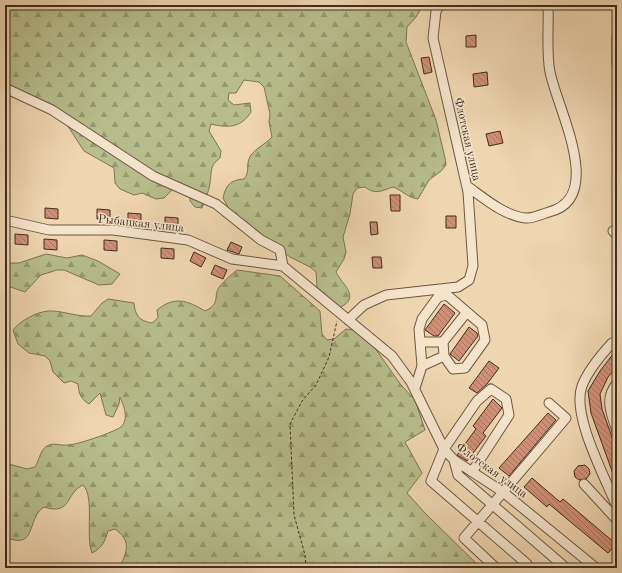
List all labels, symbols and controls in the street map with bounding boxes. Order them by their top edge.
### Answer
street label: Флотская улица [452,96,482,182]
street label: Рыбацкая улица [97,213,185,235]
street label: Флотская улица [453,441,529,501]

